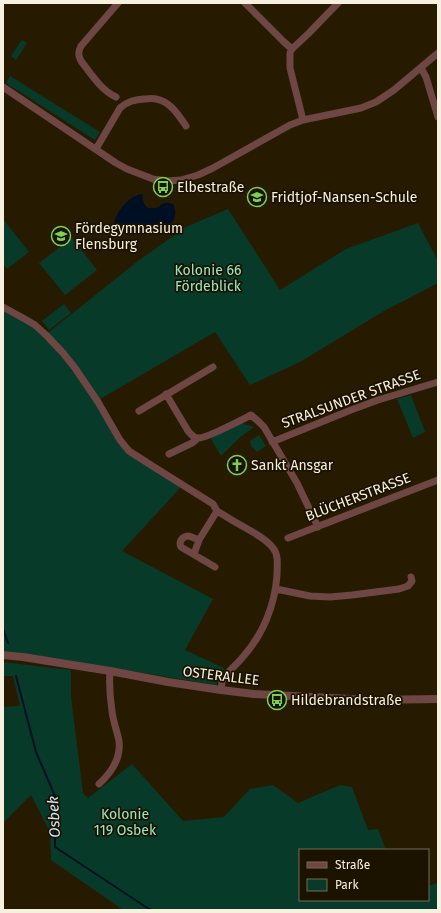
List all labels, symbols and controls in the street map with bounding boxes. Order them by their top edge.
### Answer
bus stop icon: Elbestraße [152,176,174,198]
place label: Elbestraße [177,179,245,196]
school or university icon: Fridtjof-Nansen-Schule [246,186,268,208]
place label: Fridtjof-Nansen-Schule [271,189,417,206]
place label: Fördegymnasium Flensburg [75,220,183,253]
school or university icon: Fördegymnasium Flensburg [50,225,72,247]
park label: Kolonie 66 Fördeblick [175,262,242,295]
street label: STRALSUNDER STRASSE [279,366,423,432]
church icon: Sankt Ansgar [226,454,248,476]
place label: Sankt Ansgar [251,457,334,474]
street label: BLÜCHERSTRASSE [303,468,413,525]
street label: OSTERALLEE [182,663,260,689]
bus stop icon: Hildebrandstraße [266,689,288,711]
place label: Hildebrandstraße [291,692,402,709]
water label: Osbek [44,796,64,838]
park label: Kolonie 119 Osbek [94,806,157,839]
legend [299,849,429,901]
text: Straße [335,858,370,872]
text: Park [335,878,359,892]

